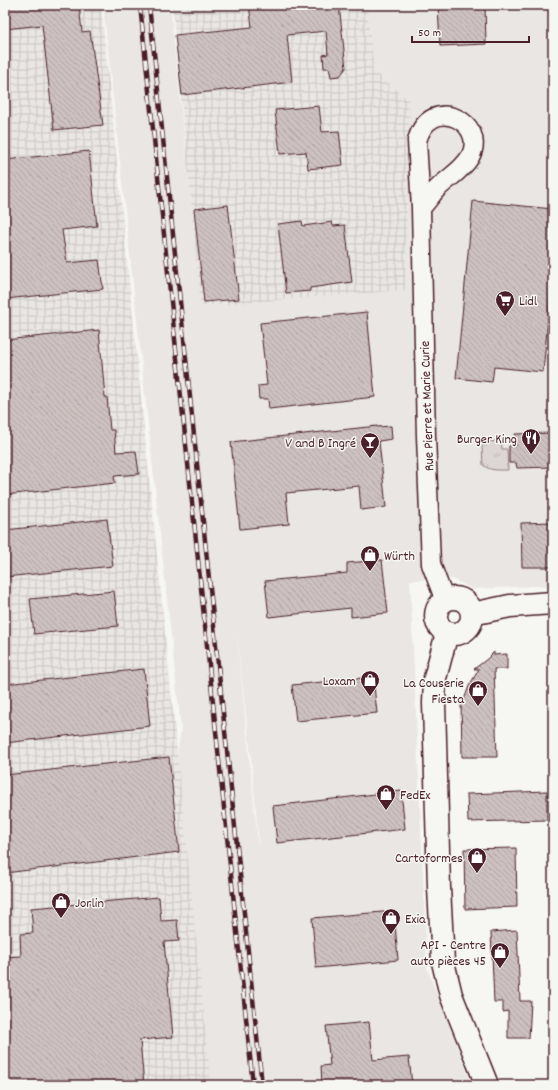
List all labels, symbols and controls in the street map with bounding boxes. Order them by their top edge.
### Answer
scale bar [412,18,529,44]
text: 50 m [418,25,441,42]
supermarket icon: Lidl [494,289,516,317]
place label: Lidl [519,292,538,312]
street label: Rue Pierre et Marie Curie [416,340,440,471]
restaurant icon: Burger King [520,427,542,455]
place label: Burger King [457,430,517,450]
bar icon: V and B Ingré [359,431,381,459]
place label: V and B Ingré [285,434,356,454]
shop icon: Würth [359,544,381,572]
place label: Würth [384,547,415,567]
shop icon: Loxam [359,669,381,697]
place label: Loxam [323,672,356,692]
place label: La Couserie Fiesta [403,674,464,710]
shop icon: La Couserie Fiesta [467,679,489,707]
shop icon: FedEx [375,783,397,811]
place label: FedEx [400,786,431,806]
shop icon: Cartoformes [466,846,488,874]
place label: Cartoformes [395,849,463,869]
shop icon: Jorlin [50,891,72,919]
place label: Jorlin [75,894,104,914]
shop icon: Exia [380,907,402,935]
place label: Exia [405,910,426,930]
place label: API - Centre auto pièces 45 [411,936,486,972]
shop icon: API - Centre auto pièces 45 [489,941,511,969]

